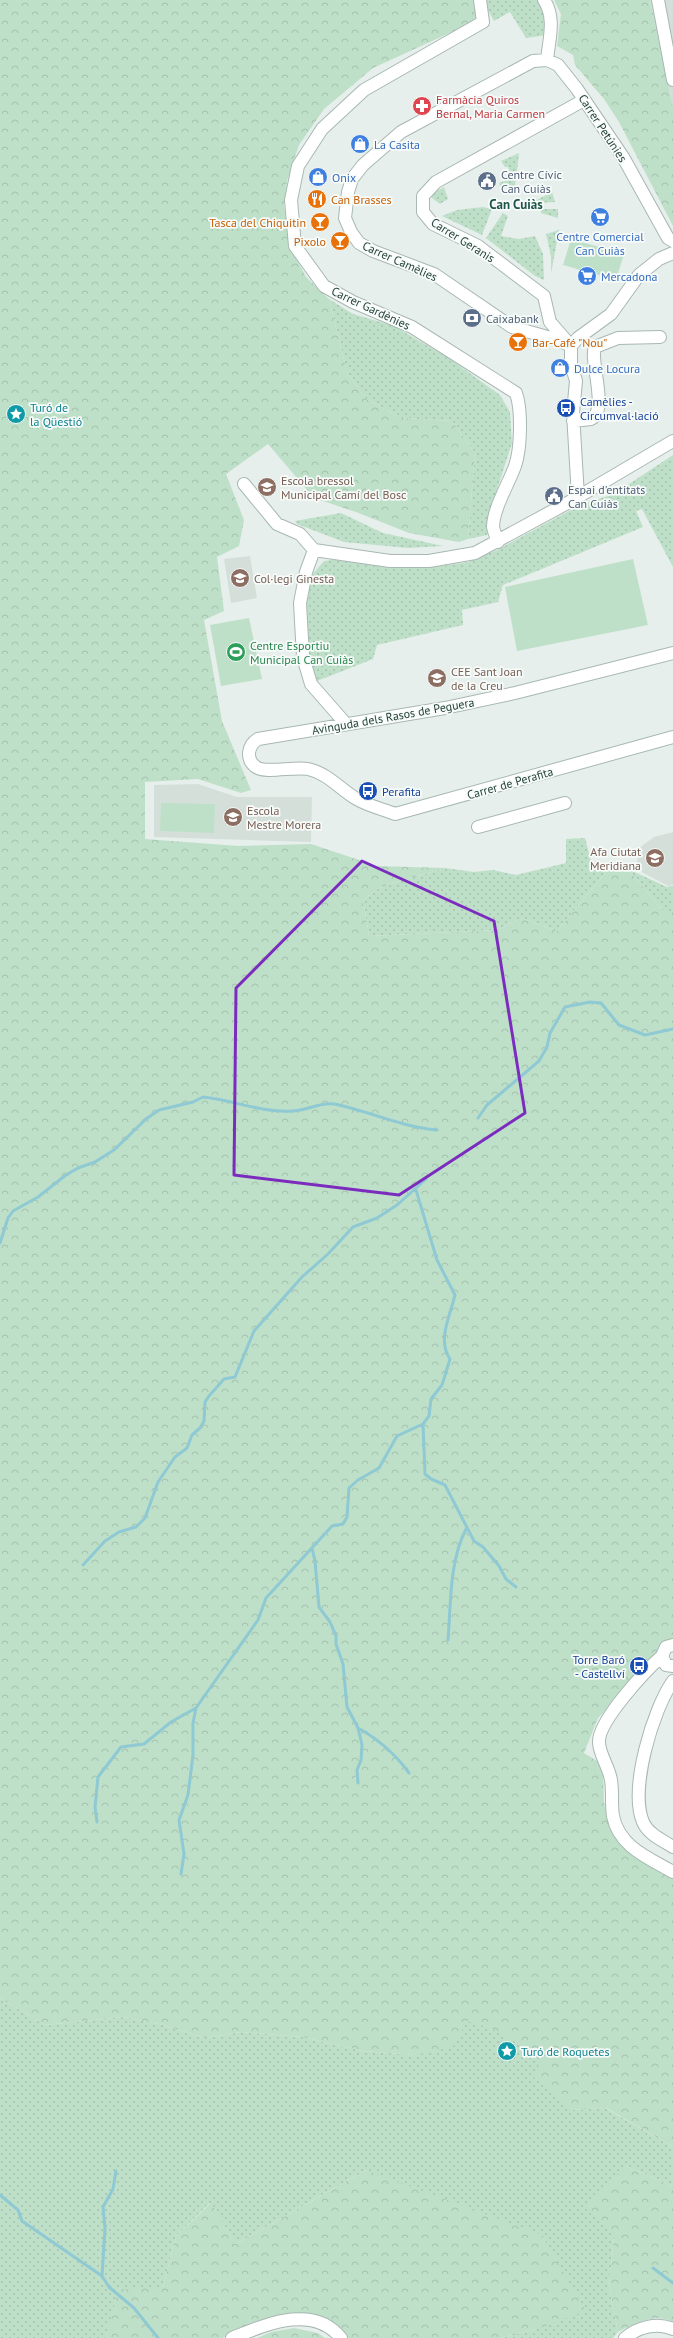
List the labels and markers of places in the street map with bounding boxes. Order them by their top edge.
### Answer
place label: Farmàcia Quiros Bernal, Maria Carmen [436,92,545,121]
pharmacy icon: Farmàcia Quiros Bernal, Maria Carmen [411,95,433,117]
shop icon: La Casita [349,133,371,155]
place label: La Casita [374,137,420,152]
shop icon: Onix [307,166,329,188]
place label: Centre Cívic Can Cuiàs [501,167,563,196]
place label: Onix [332,170,356,185]
public building icon: Centre Cívic Can Cuiàs [476,170,498,192]
restaurant icon: Can Brasses [306,188,328,210]
place label: Can Brasses [331,192,392,207]
supermarket icon: Centre Comercial Can Cuiàs [589,206,611,228]
bar icon: Tasca del Chiquitin [309,211,331,233]
place label: Tasca del Chiquitin [209,215,306,230]
place label: Centre Comercial Can Cuiàs [556,229,644,258]
bar icon: Pixolo [329,230,351,252]
place label: Pixolo [294,234,326,249]
supermarket icon: Mercadona [576,265,598,287]
place label: Mercadona [601,269,657,284]
bank icon: Caixabank [461,307,483,329]
place label: Caixabank [486,311,539,326]
bar icon: Bar-Café "Nou" [507,331,529,353]
place label: Bar-Café "Nou" [532,335,607,350]
shop icon: Dulce Locura [549,357,571,379]
place label: Dulce Locura [574,361,640,376]
place label: Camèlies - Circumval·lació [580,394,659,423]
bus stop icon: Camèlies - Circumval·lació [555,397,577,419]
place label: Turó de la Qüestió [30,400,82,429]
place icon: Turó de la Qüestió [5,403,27,425]
place label: Escola bressol Municipal Camí del Bosc [281,473,407,502]
school or university icon: Escola bressol Municipal Camí del Bosc [256,476,278,498]
place label: Espai d'entitats Can Cuiàs [568,482,645,511]
public building icon: Espai d'entitats Can Cuiàs [543,485,565,507]
school or university icon: Col·legi Ginesta [229,567,251,589]
place label: Col·legi Ginesta [254,571,334,586]
place label: Centre Esportiu Municipal Can Cuiàs [250,638,353,667]
sports icon: Centre Esportiu Municipal Can Cuiàs [225,641,247,663]
place label: CEE Sant Joan de la Creu [451,664,523,693]
school or university icon: CEE Sant Joan de la Creu [426,667,448,689]
bus stop icon: Perafita [357,780,379,802]
place label: Perafita [382,784,421,799]
place label: Escola Mestre Morera [247,803,321,832]
school or university icon: Escola Mestre Morera [222,806,244,828]
place label: Afa Ciutat Meridiana [590,844,641,873]
school or university icon: Afa Ciutat Meridiana [644,847,666,869]
place label: Torre Baró - Castellví [573,1652,625,1681]
bus stop icon: Torre Baró - Castellví [628,1655,650,1677]
place icon: Turó de Roquetes [496,2040,518,2062]
place label: Turó de Roquetes [521,2044,609,2059]

